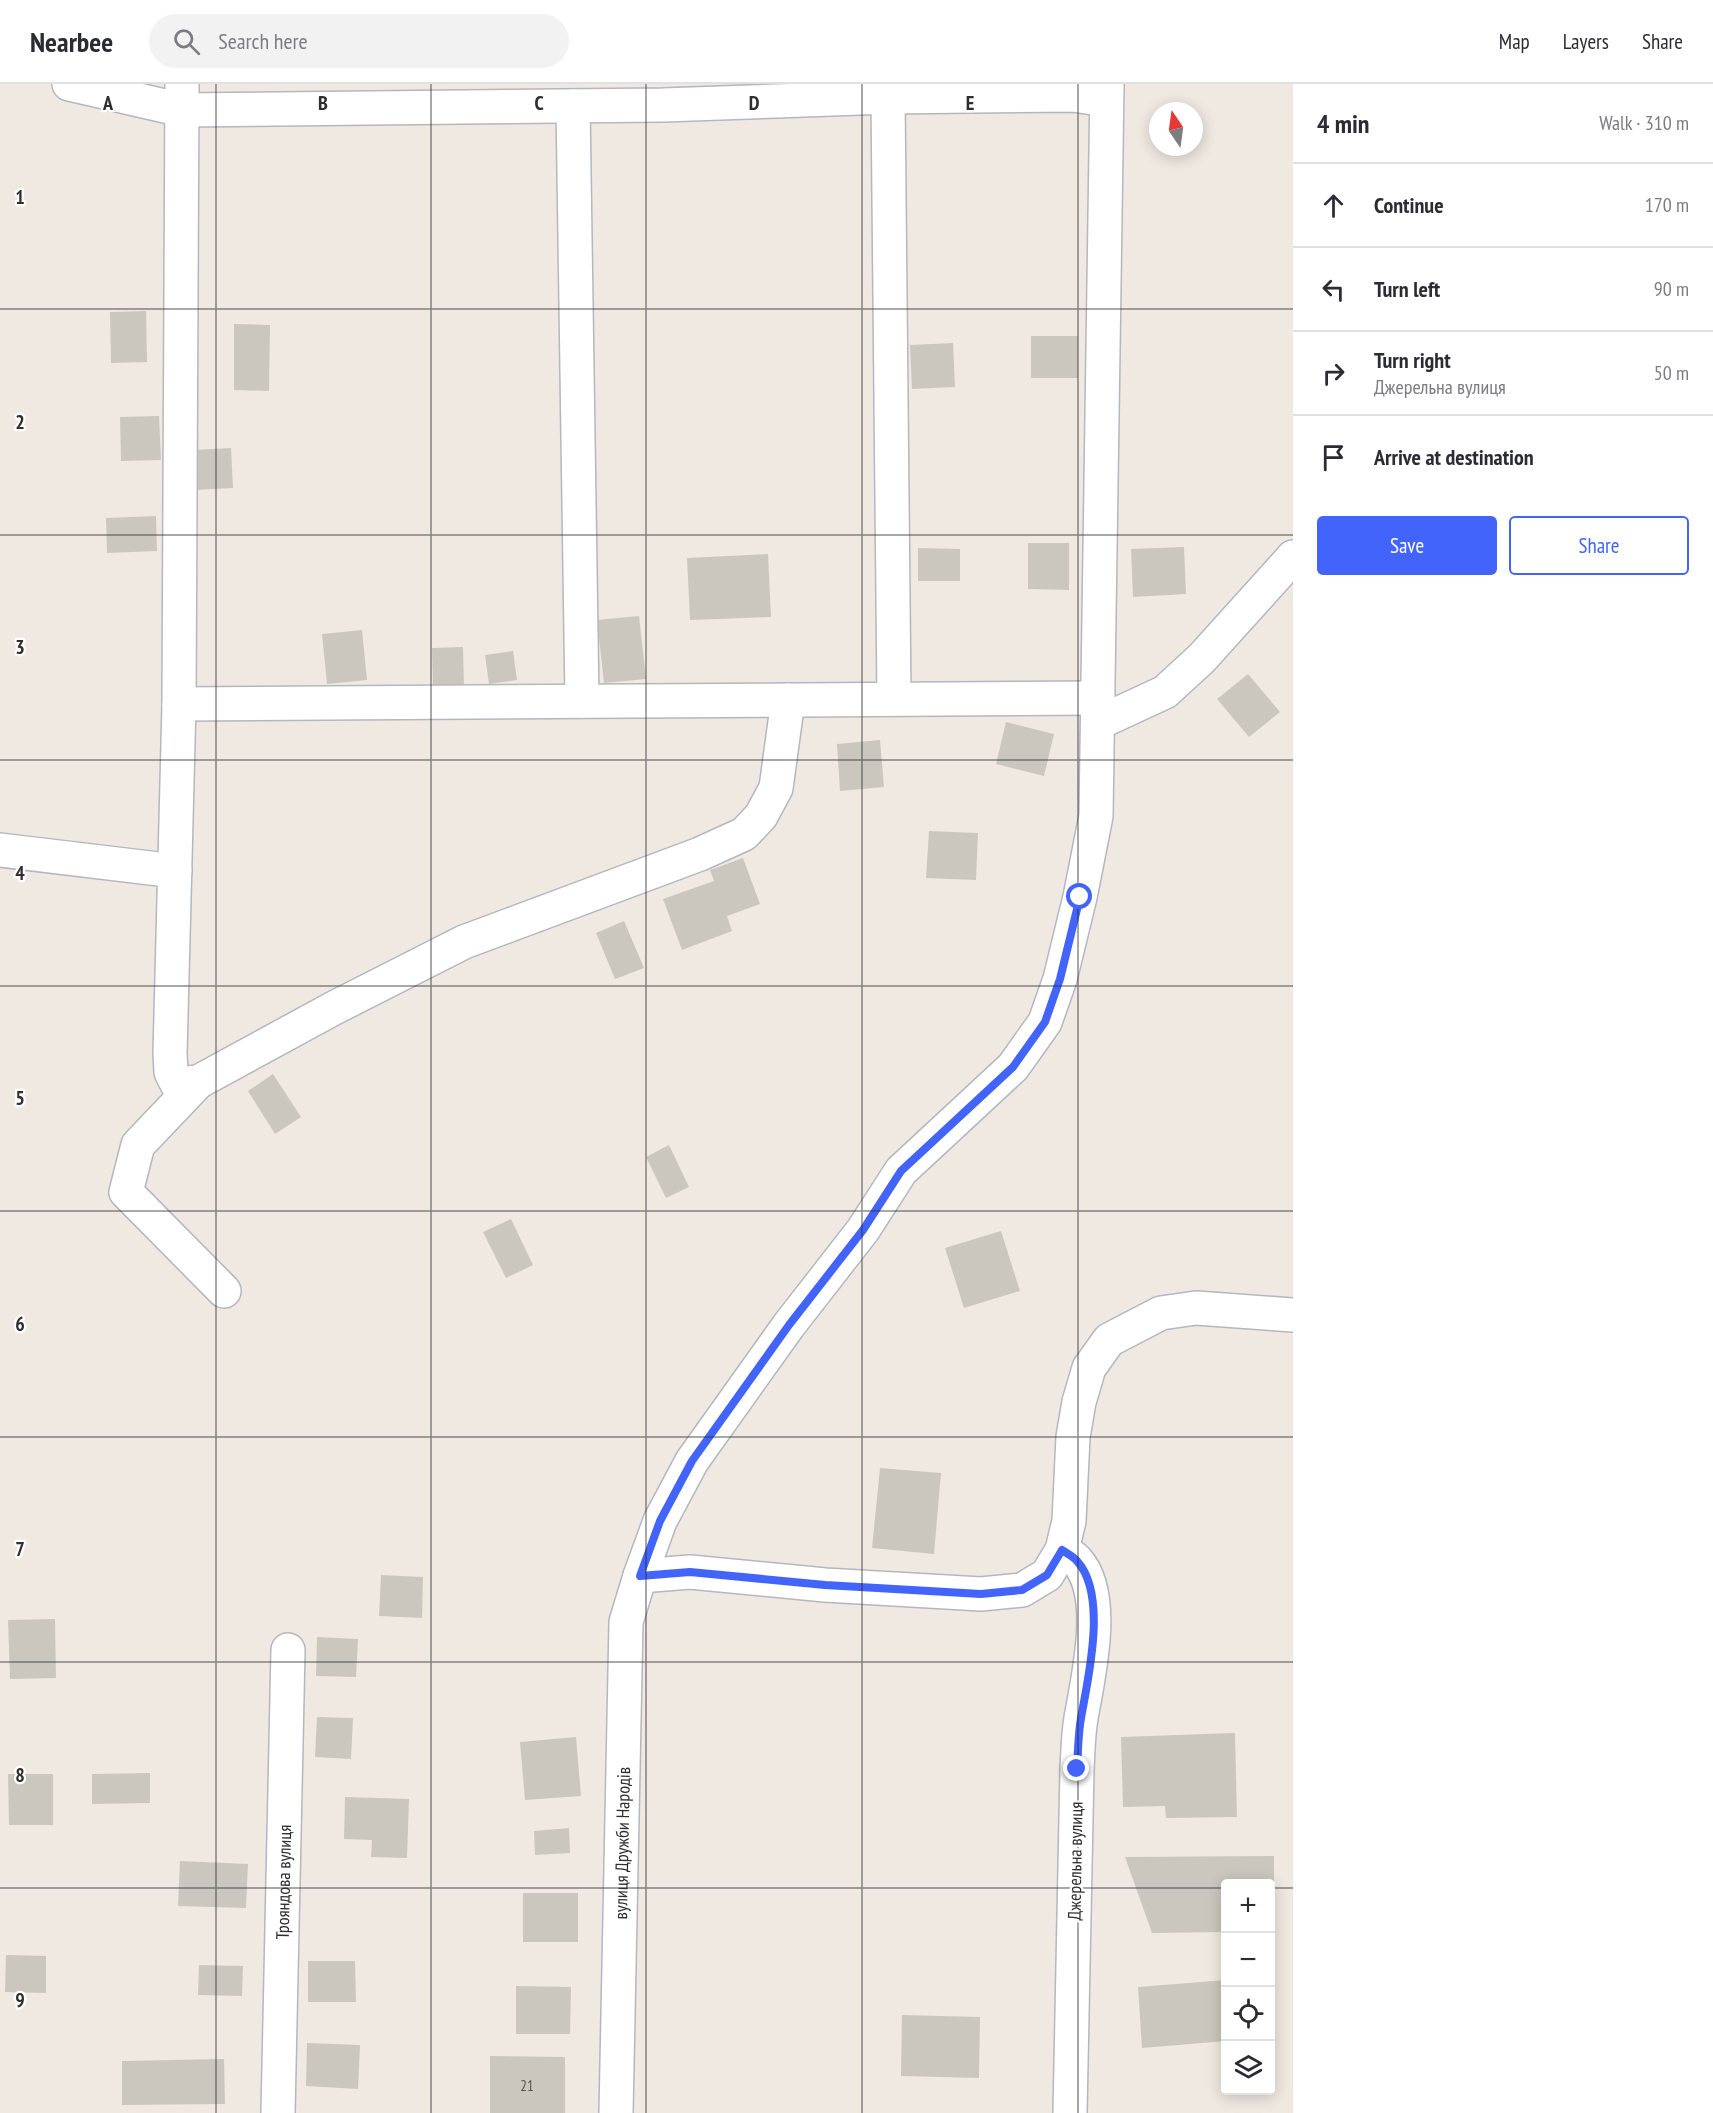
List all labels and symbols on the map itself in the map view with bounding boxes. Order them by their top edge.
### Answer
text: A [102,90,114,116]
text: B [318,90,328,116]
text: C [534,90,544,116]
text: D [749,90,760,116]
text: E [966,90,974,116]
north arrow [1149,102,1203,156]
text: 1 [15,184,25,210]
text: 2 [15,409,25,435]
text: 3 [15,634,25,660]
text: 4 [15,860,25,886]
route start [1066,883,1092,909]
text: 5 [15,1085,25,1111]
text: 6 [15,1311,25,1337]
text: 7 [15,1536,25,1562]
route end [1063,1755,1089,1781]
text: 8 [15,1762,25,1788]
street label: вулиця Дружби Народів [608,1767,635,1919]
street label: Джерельна вулиця [1062,1801,1088,1920]
street label: Трояндова вулиця [270,1824,296,1940]
text: 9 [15,1987,25,2013]
house number: 21 [520,2076,534,2095]

